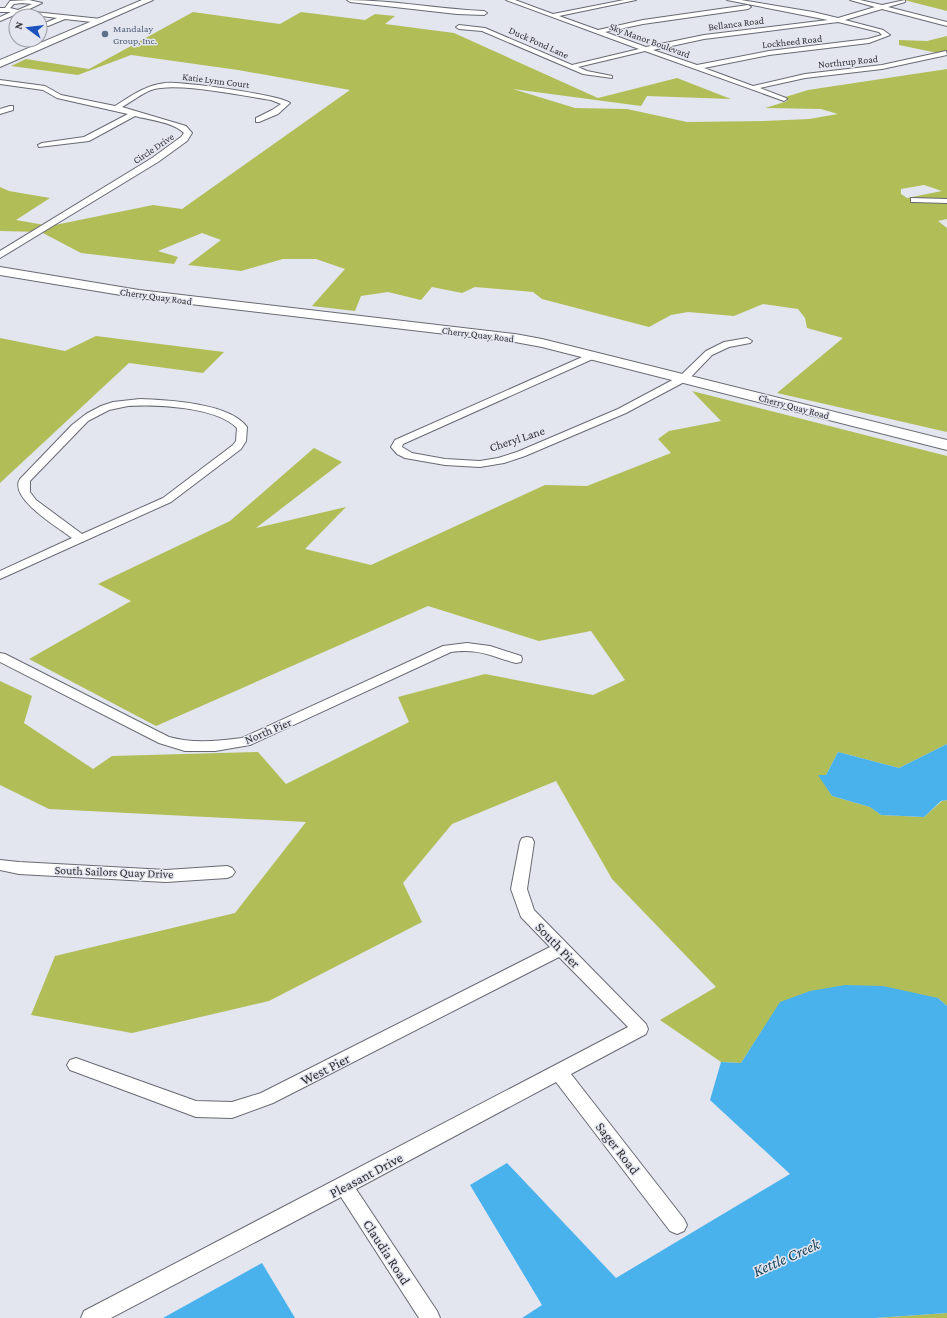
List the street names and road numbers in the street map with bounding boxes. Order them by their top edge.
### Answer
street label: Bellanca Road [708,15,765,32]
street label: Sky Manor Boulevard [608,21,692,60]
street label: Duck Pond Lane [507,24,571,61]
street label: Lockheed Road [761,33,823,50]
street label: Northrup Road [818,53,879,70]
street label: Katie Lynn Court [182,71,251,90]
street label: Circle Drive [131,130,176,166]
street label: Cherry Quay Road [119,286,193,307]
street label: Cherry Quay Road [441,325,515,344]
street label: Cherry Quay Road [757,392,831,421]
street label: Cheryl Lane [488,423,546,455]
street label: North Pier [243,715,294,747]
street label: South Sailors Quay Drive [54,863,174,881]
street label: South Pier [532,919,584,971]
street label: West Pier [298,1050,352,1088]
street label: Sager Road [593,1119,644,1178]
street label: Pleasant Drive [327,1149,405,1201]
street label: Claudia Road [360,1216,414,1288]

